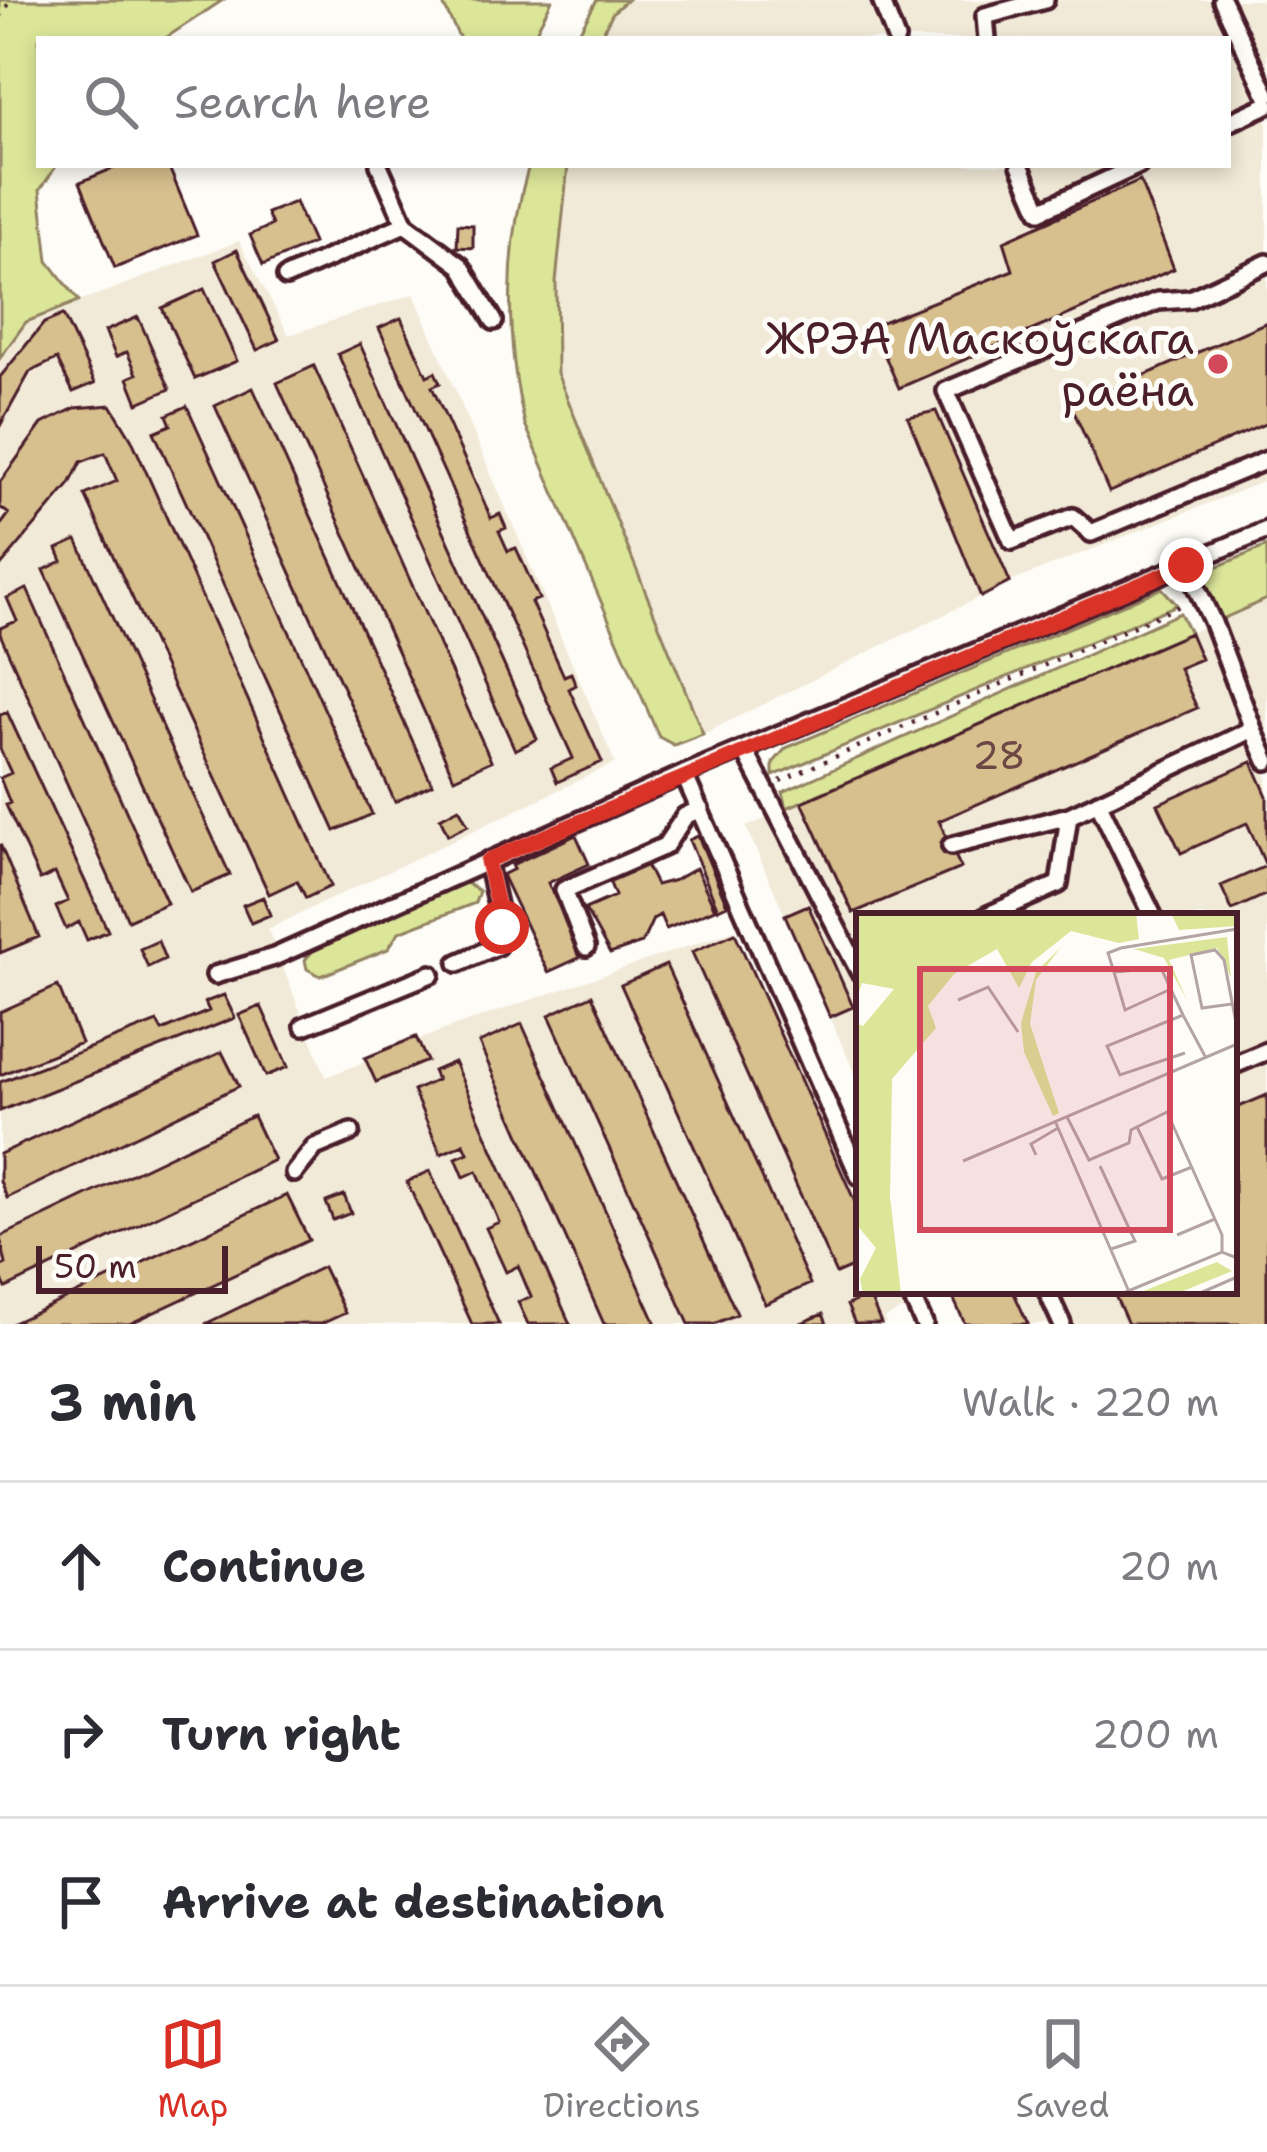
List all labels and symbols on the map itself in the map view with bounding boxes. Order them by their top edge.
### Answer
place label: ЖРЭА Маскоўскага раёна [765,308,1194,420]
marker: ЖРЭА Маскоўскага раёна [1205,351,1231,377]
route end [1159,538,1213,592]
house number: 28 [972,729,1026,781]
route start [475,900,529,954]
inset map [856,913,1237,1294]
scale bar [36,1240,228,1293]

